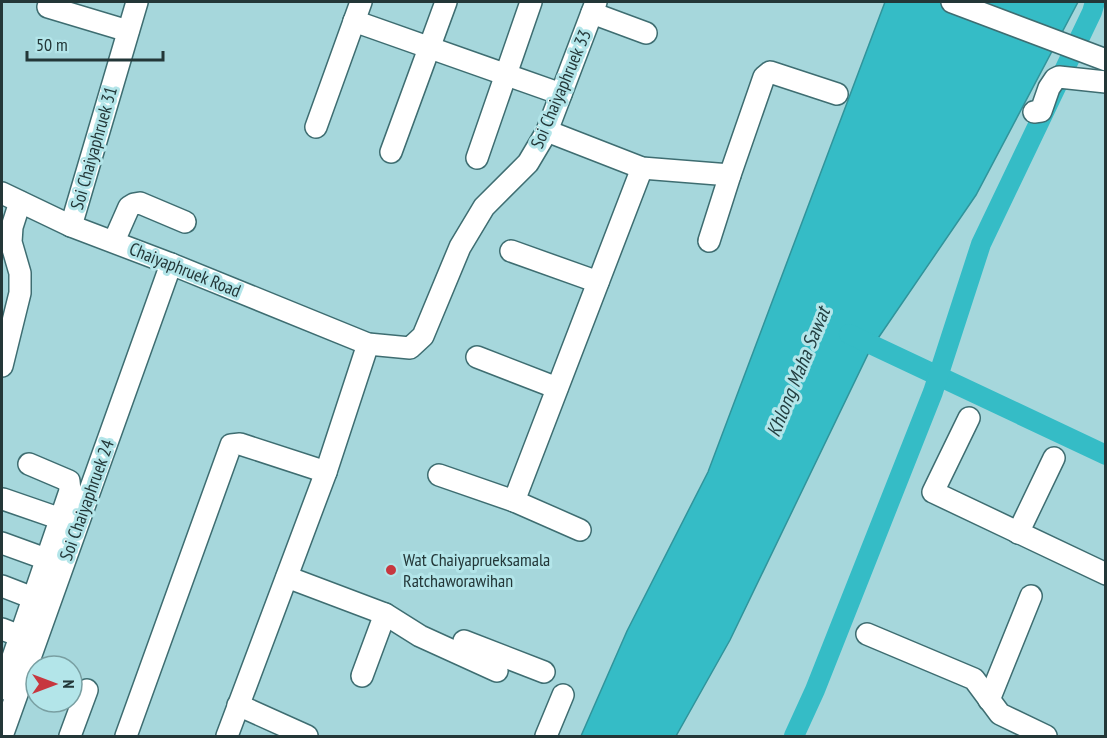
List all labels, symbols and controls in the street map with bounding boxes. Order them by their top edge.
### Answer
scale bar [27,24,164,62]
street label: Soi Chaiyaphruek 33 [525,26,596,152]
text: 50 m [36,33,68,56]
street label: Soi Chaiyaphruek 31 [65,84,122,212]
street label: Chaiyaphruek Road [126,237,244,302]
water label: Khlong Maha Sawat [760,301,837,441]
street label: Soi Chaiyaphruek 24 [54,436,119,563]
place label: Wat Chaiyaprueksamala Ratchaworawihan [403,548,550,592]
marker: Wat Chaiyaprueksamala Ratchaworawihan [384,563,398,577]
north arrow [24,654,84,714]
text: N [59,680,79,688]

